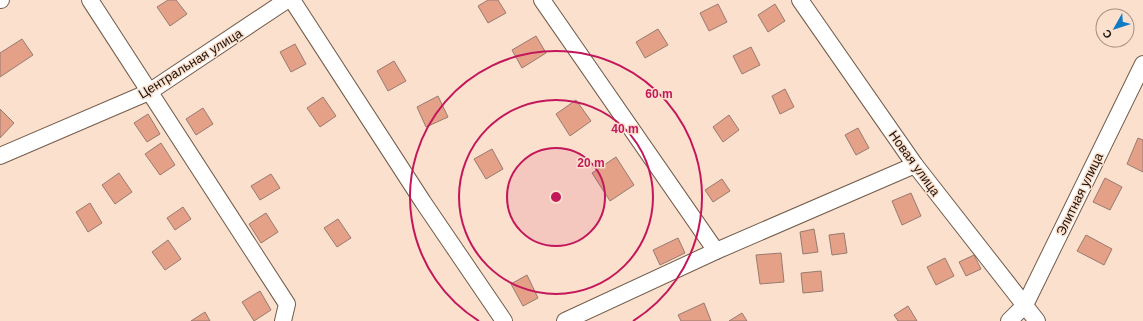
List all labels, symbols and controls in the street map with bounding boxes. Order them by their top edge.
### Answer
north arrow [1095,8,1135,48]
street label: Центральная улица [136,25,246,101]
text: С [1100,27,1114,41]
text: 60 m [645,87,673,101]
text: 40 m [611,122,639,136]
street label: Новая улица [886,128,944,199]
street label: Элитная улица [1053,150,1106,238]
text: 20 m [577,156,605,170]
centre of rings [549,190,563,204]

